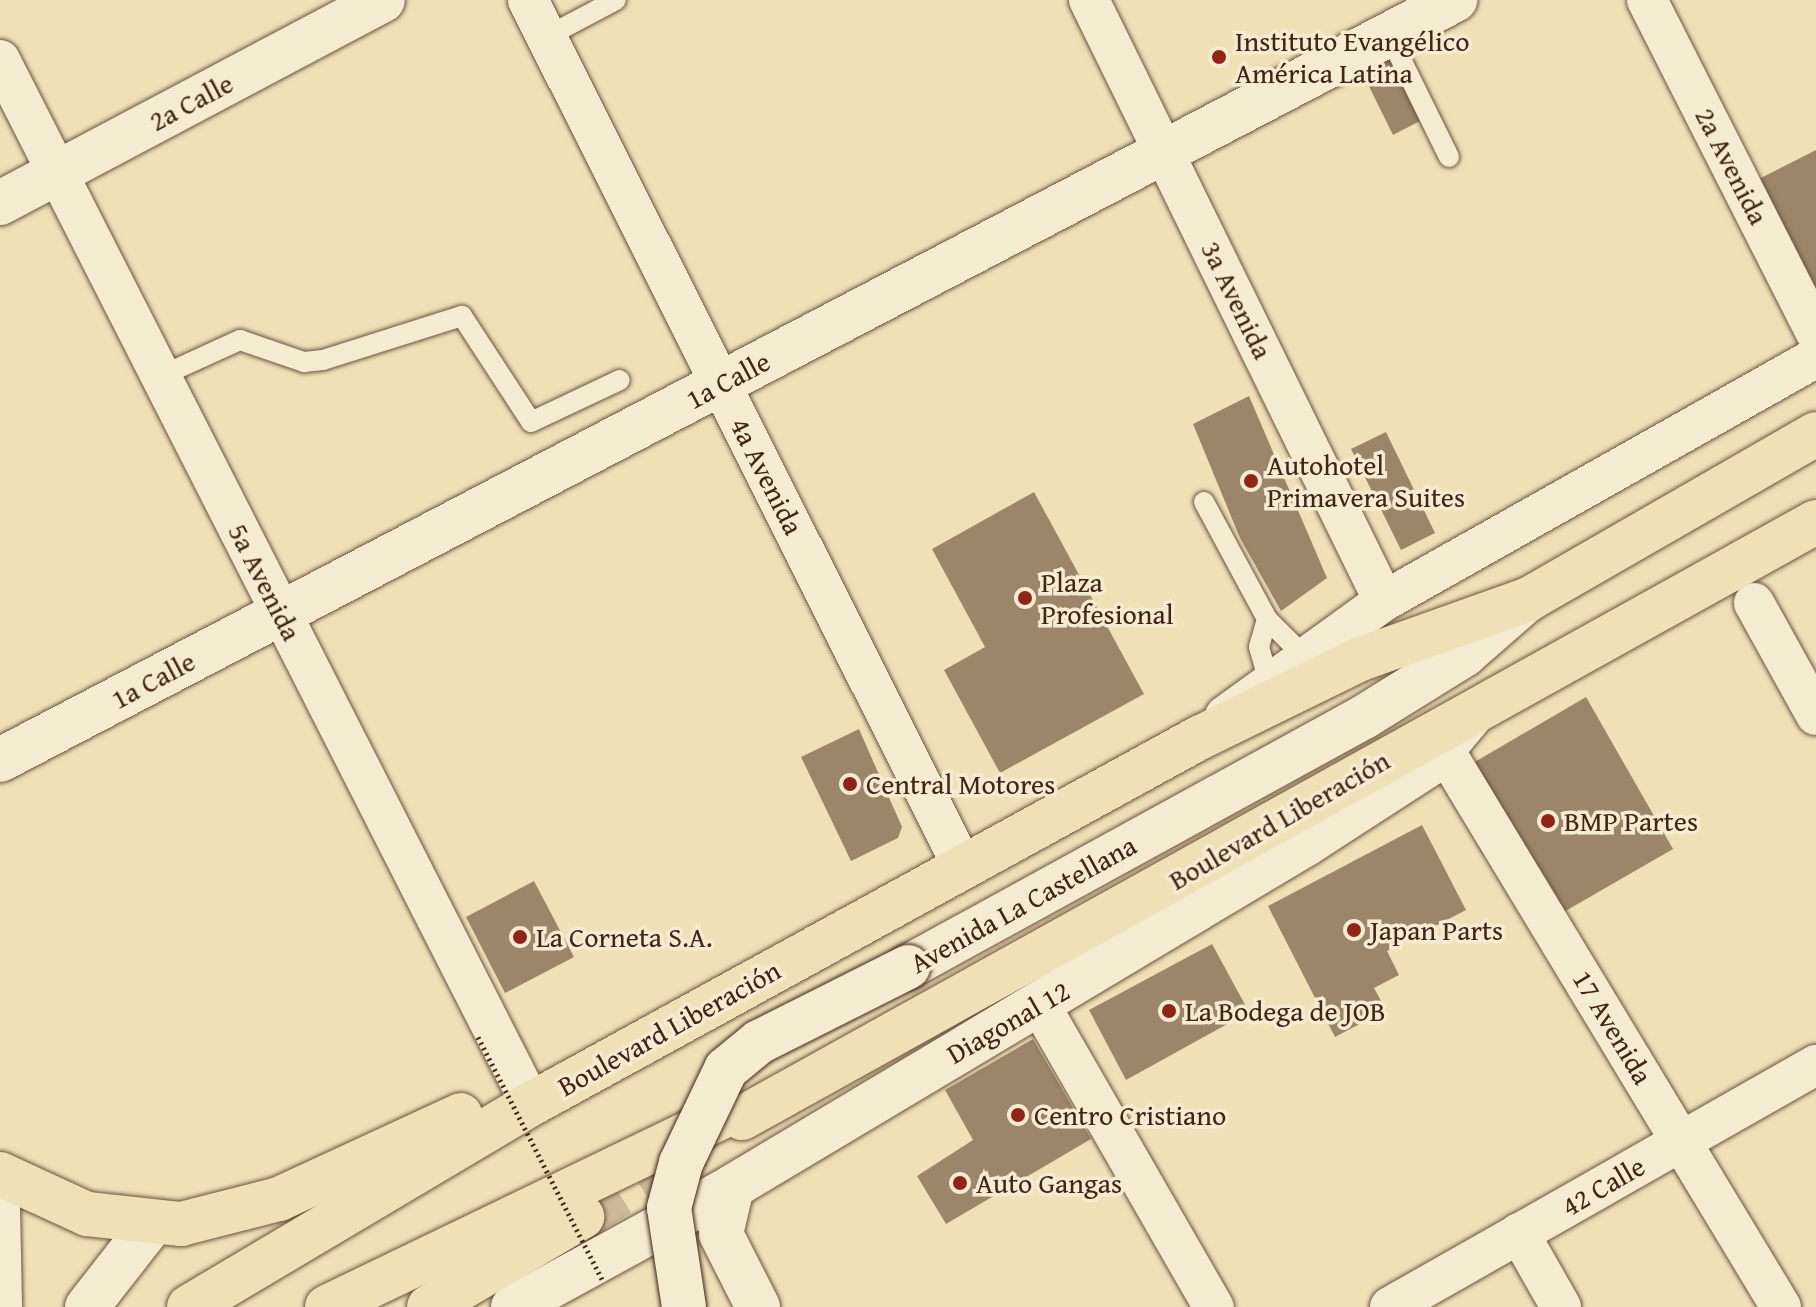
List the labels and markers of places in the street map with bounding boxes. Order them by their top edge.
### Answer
place label: Instituto Evangélico América Latina [1235,24,1470,90]
marker: Instituto Evangélico América Latina [1210,48,1228,66]
place label: Autohotel Primavera Suites [1267,448,1465,514]
marker: Autohotel Primavera Suites [1242,472,1260,490]
place label: Plaza Profesional [1041,565,1174,631]
marker: Plaza Profesional [1016,589,1034,607]
place label: Central Motores [866,767,1055,801]
marker: Central Motores [841,775,859,793]
place label: BMP Partes [1564,804,1698,838]
marker: BMP Partes [1539,812,1557,830]
place label: Japan Parts [1370,913,1503,947]
place label: La Corneta S.A. [536,920,712,954]
marker: Japan Parts [1345,921,1363,939]
marker: La Corneta S.A. [511,928,529,946]
place label: La Bodega de JOB [1185,994,1386,1028]
marker: La Bodega de JOB [1160,1002,1178,1020]
place label: Centro Cristiano [1034,1098,1226,1132]
marker: Centro Cristiano [1009,1106,1027,1124]
place label: Auto Gangas [976,1166,1122,1200]
marker: Auto Gangas [951,1174,969,1192]

